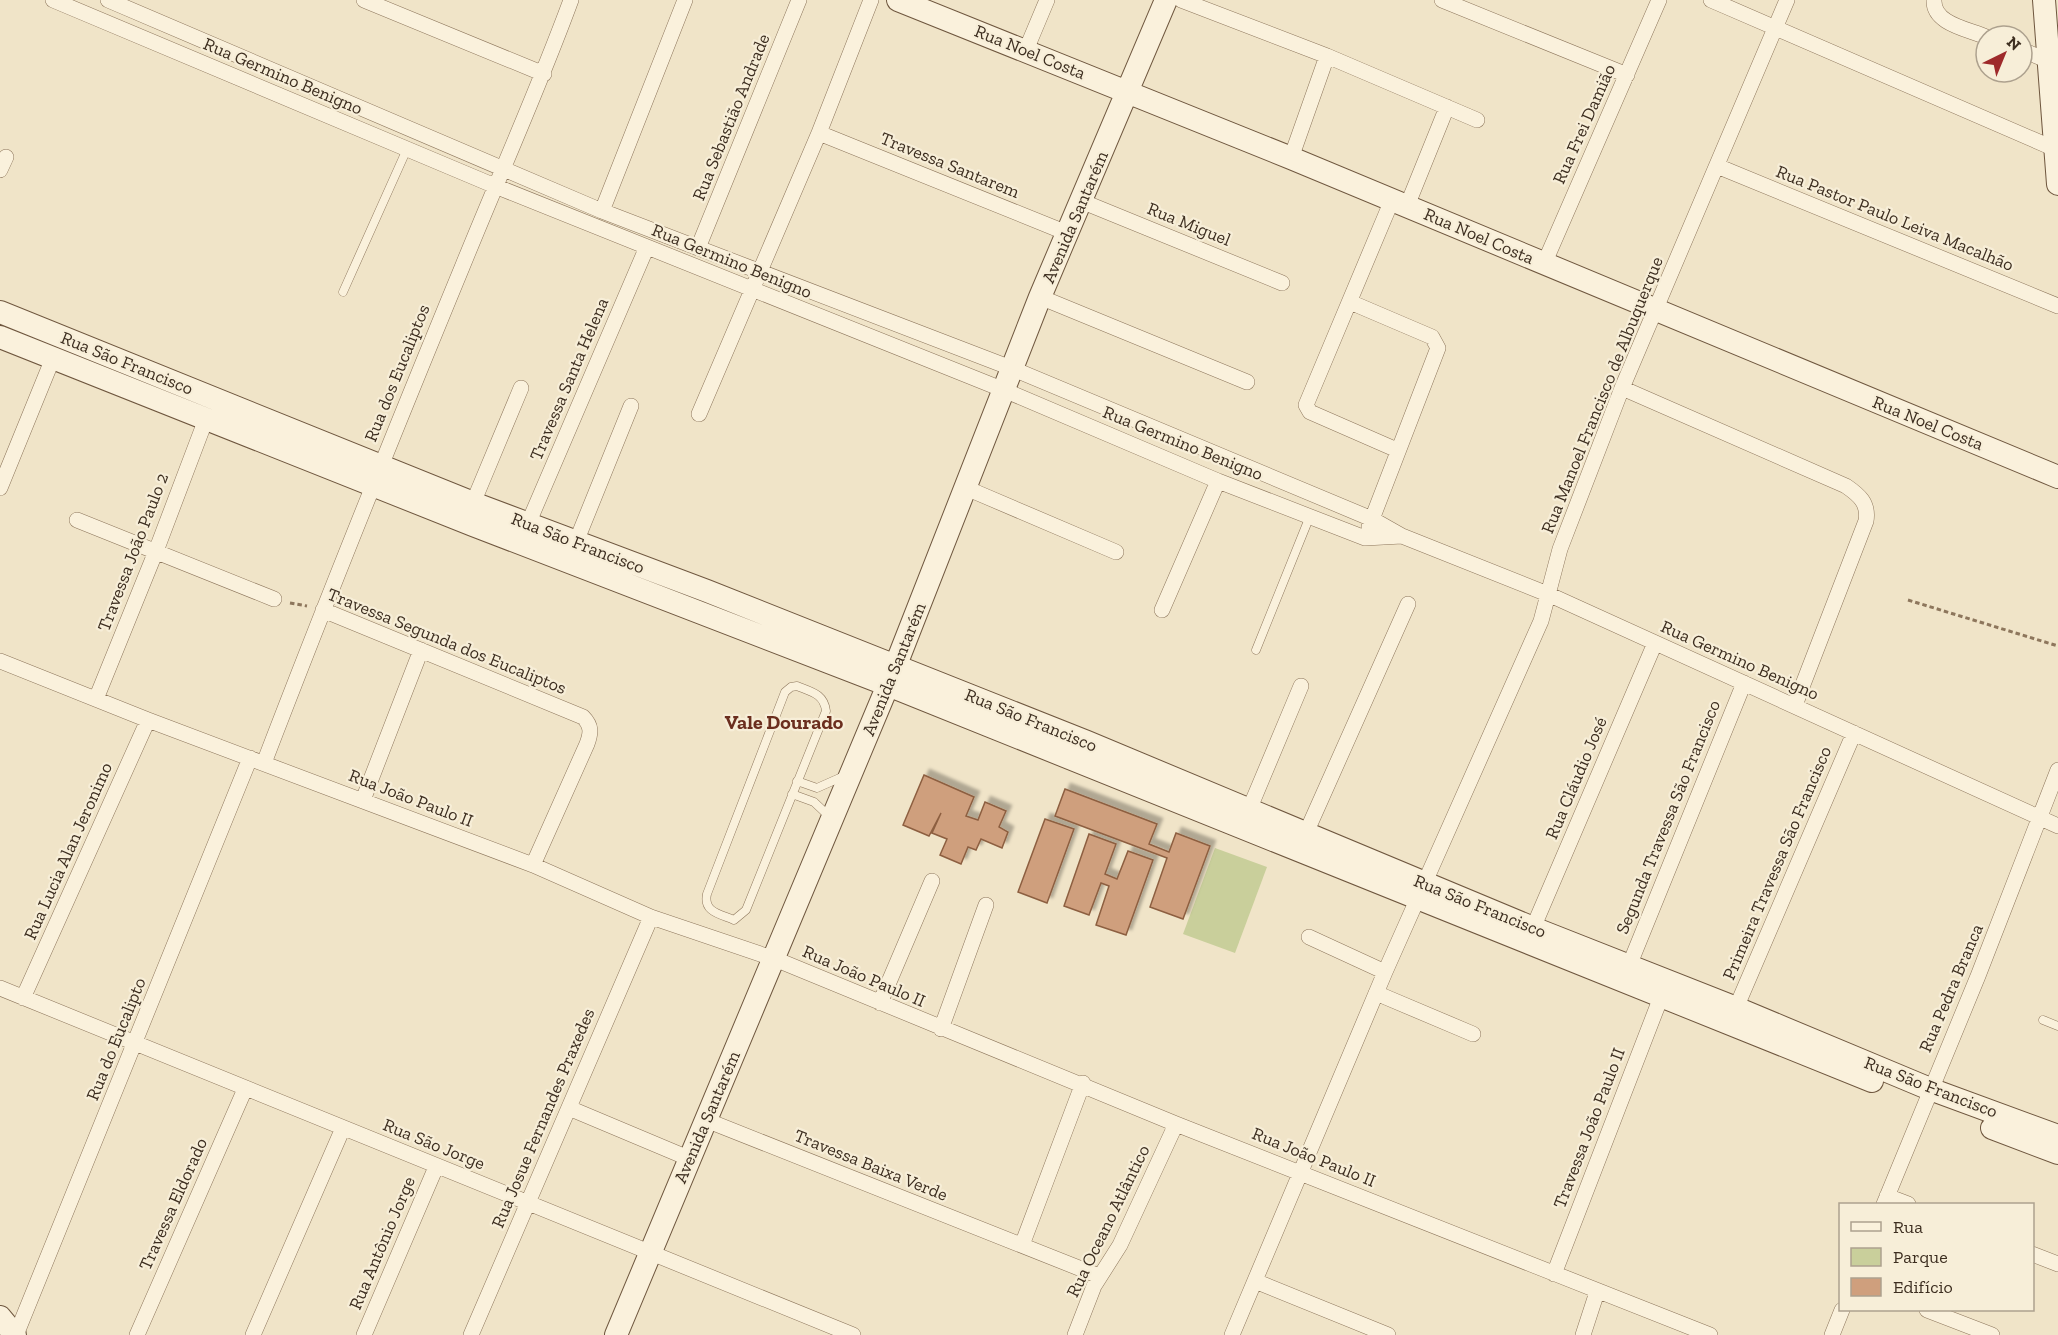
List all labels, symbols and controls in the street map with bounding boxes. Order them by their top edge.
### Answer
street label: Rua Noel Costa [971,20,1089,84]
north arrow [1974,24,2034,84]
street label: Rua Sebastião Andrade [687,30,775,204]
text: N [2003,32,2025,54]
street label: Rua Germino Benigno [200,33,366,119]
street label: Rua Frei Damião [1548,61,1620,187]
street label: Travessa Santarem [877,127,1023,203]
street label: Avenida Santarém [1037,147,1113,287]
street label: Rua Pastor Paulo Leiva Macalhão [1773,160,2017,276]
street label: Rua Miguel [1144,197,1234,251]
street label: Rua Noel Costa [1421,203,1538,269]
street label: Rua Germino Benigno [649,219,815,303]
street label: Rua Manoel Francisco de Albuquerque [1536,253,1668,537]
street label: Travessa Santa Helena [525,294,613,464]
street label: Rua dos Eucaliptos [359,301,435,445]
street label: Rua São Francisco [58,326,196,400]
street label: Rua Noel Costa [1869,391,1987,455]
street label: Rua Germino Benigno [1100,401,1266,485]
street label: Travessa João Paulo 2 [93,470,173,634]
street label: Rua São Francisco [508,507,648,579]
street label: Travessa Segunda dos Eucaliptos [324,583,570,699]
street label: Avenida Santarém [857,599,931,739]
street label: Rua Germino Benigno [1658,615,1822,705]
street label: Rua São Francisco [962,683,1100,757]
street label: Segunda Travessa São Francisco [1611,697,1725,937]
district label: Vale Dourado [725,710,844,734]
street label: Rua Cláudio José [1540,714,1612,842]
street label: Primeira Travessa São Francisco [1718,743,1836,983]
street label: Rua Lucia Alan Jeronimo [19,759,117,943]
street label: Rua João Paulo II [346,764,476,832]
street label: Rua São Francisco [1411,869,1549,943]
street label: Rua Pedra Branca [1914,920,1988,1055]
street label: Rua João Paulo II [799,940,929,1012]
street label: Rua do Eucalipto [81,974,151,1104]
street label: Rua Josue Fernandes Praxedes [487,1005,599,1231]
street label: Travessa João Paulo II [1548,1045,1630,1211]
street label: Avenida Santarém [669,1047,745,1187]
street label: Rua São Francisco [1861,1051,2001,1123]
street label: Rua São Jorge [380,1114,488,1174]
street label: Rua João Paulo II [1249,1122,1379,1192]
street label: Travessa Baixa Verde [791,1124,951,1206]
street label: Travessa Eldorado [134,1134,212,1274]
street label: Rua Oceano Atlântico [1062,1141,1154,1301]
street label: Rua Antônio Jorge [344,1173,420,1313]
legend [1839,1203,2034,1311]
text: Rua [1893,1216,1923,1238]
text: Parque [1893,1246,1948,1268]
text: Edifício [1893,1276,1953,1298]

